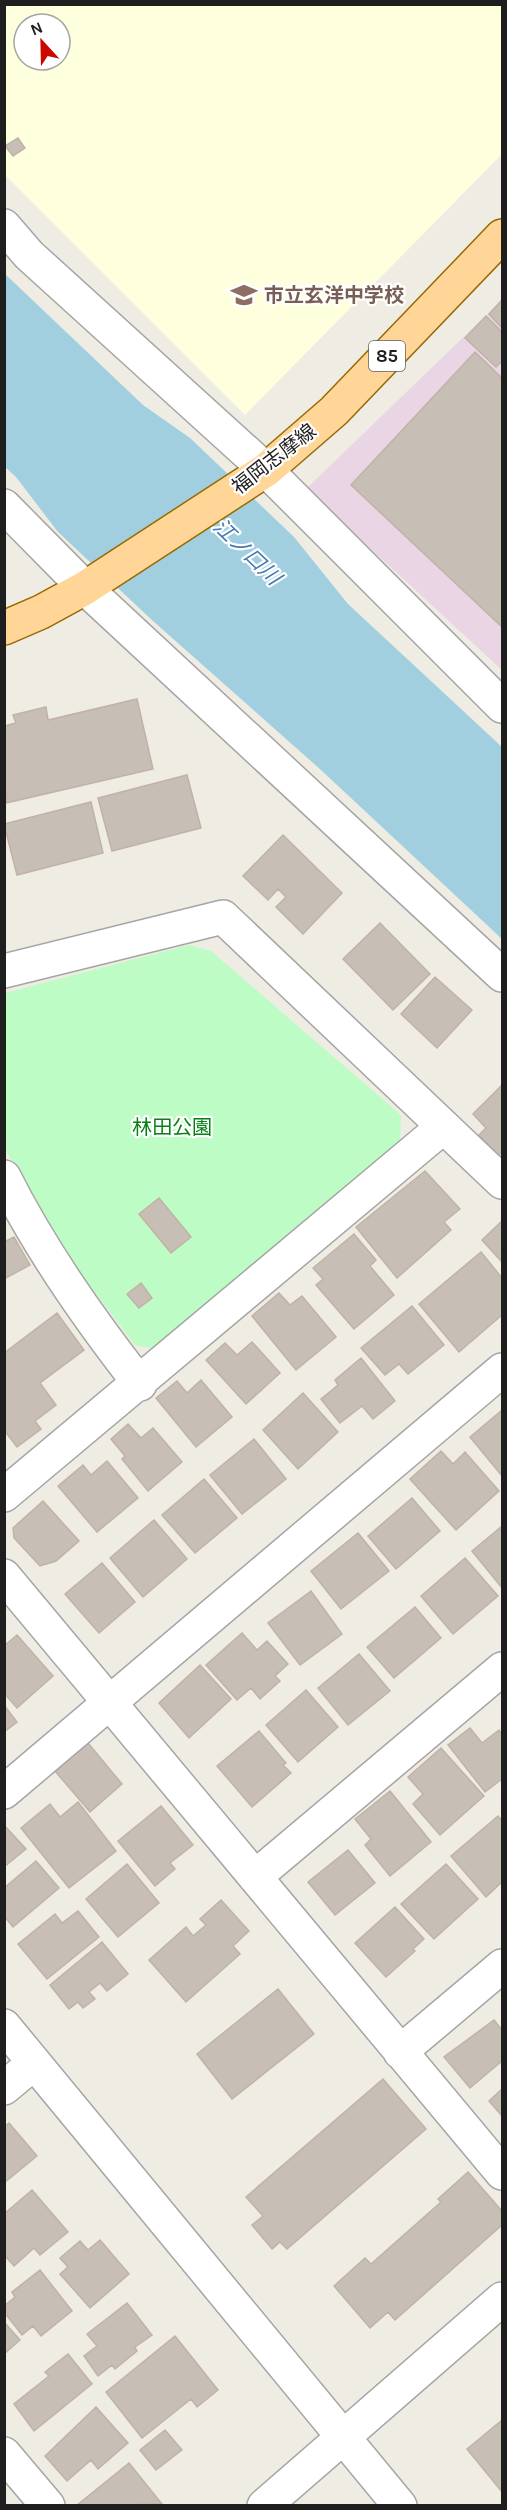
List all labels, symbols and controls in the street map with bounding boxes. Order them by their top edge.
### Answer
north arrow [12,12,72,72]
text: N [28,18,45,40]
school or university icon: 市立玄洋中学校 [229,280,259,310]
place label: 市立玄洋中学校 [264,284,404,307]
road number: 85 [369,341,405,371]
street label: 福岡志摩線 [228,419,320,499]
water label: 江ノ口川 [208,514,287,591]
park label: 林田公園 [132,1116,212,1139]

